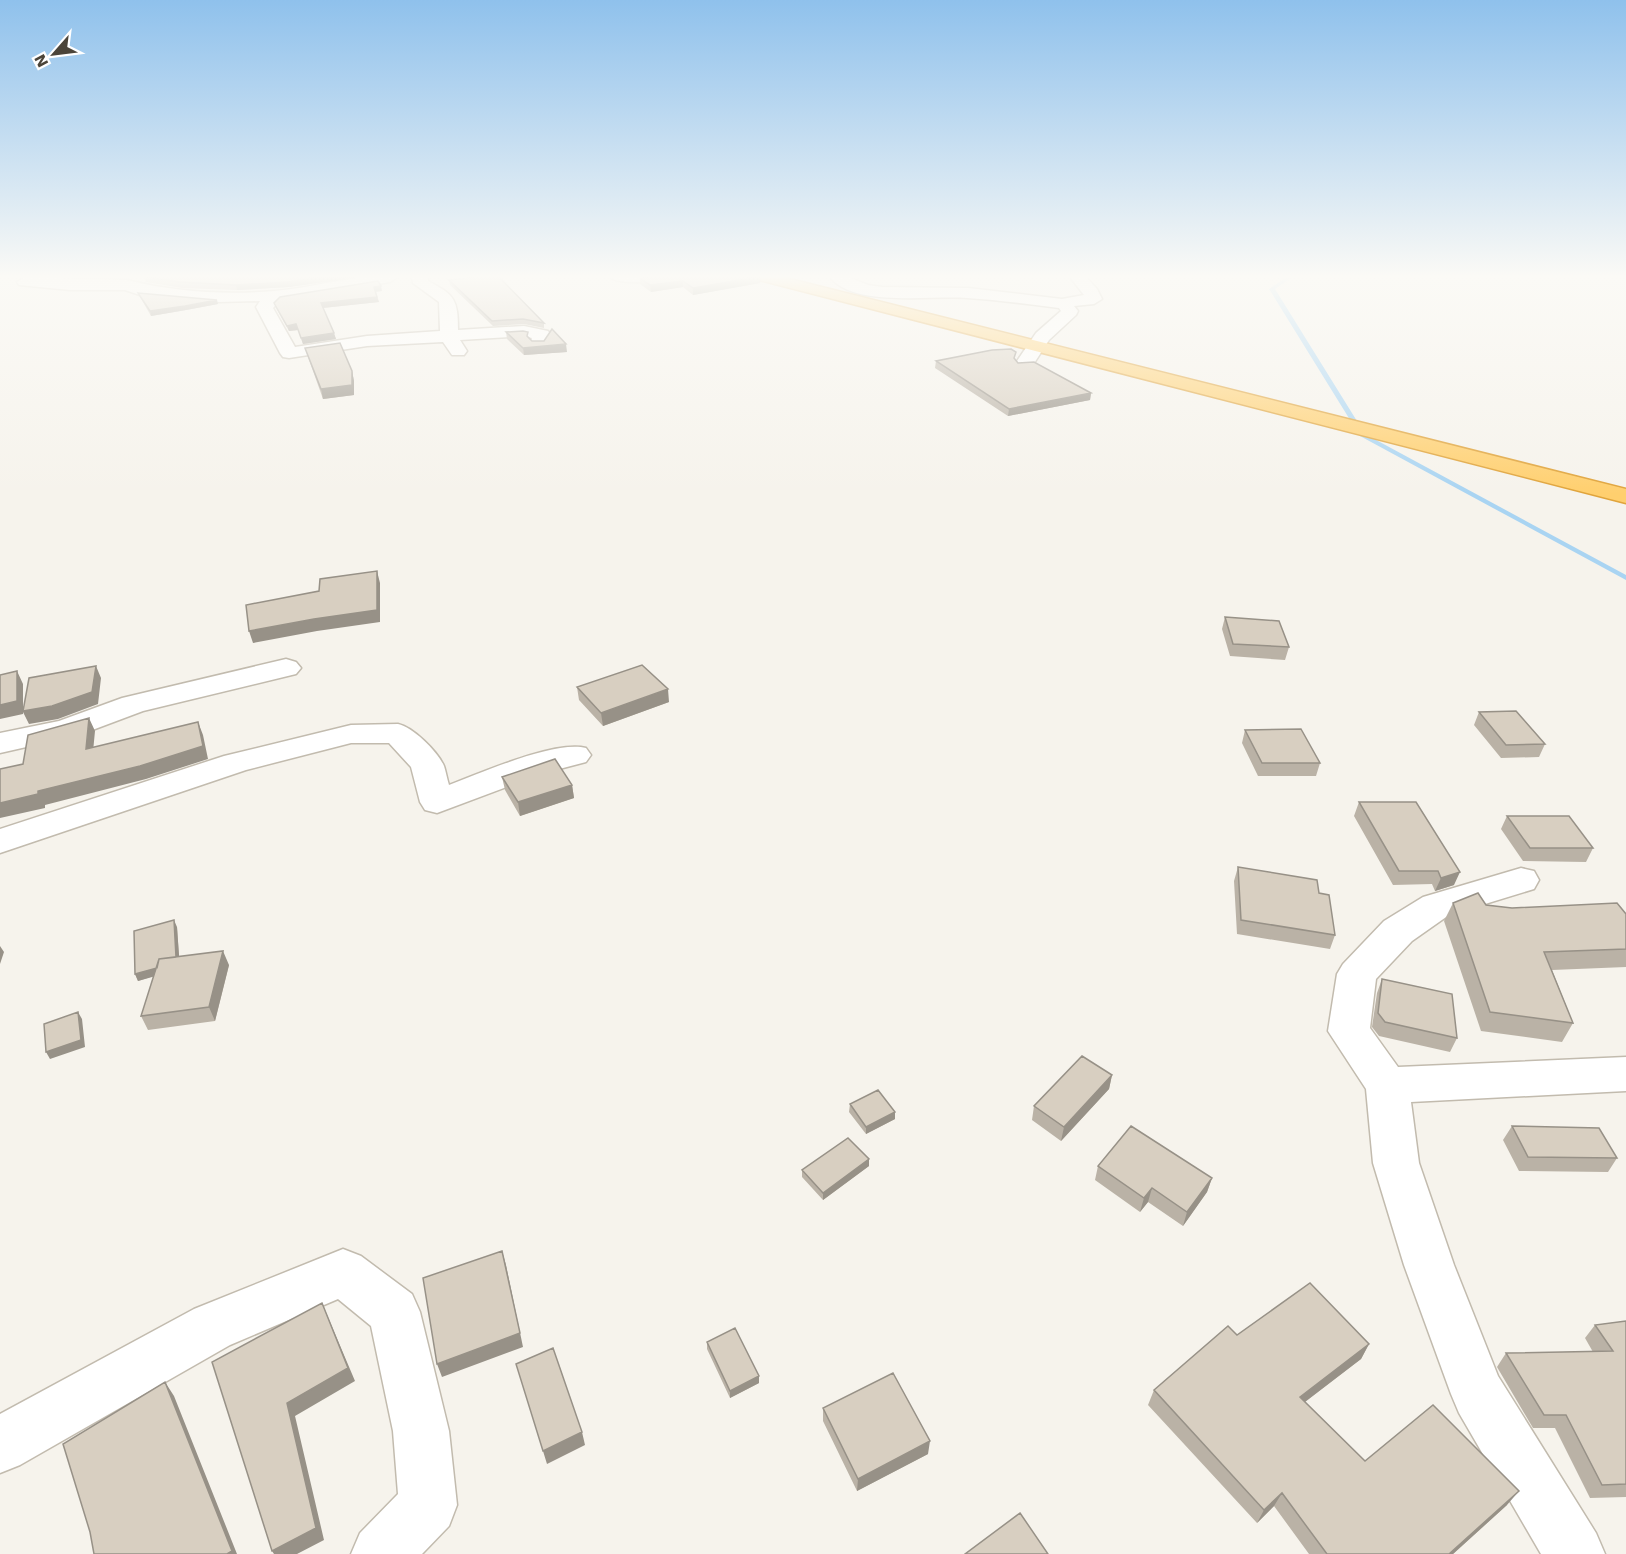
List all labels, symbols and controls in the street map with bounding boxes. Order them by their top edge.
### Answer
north arrow [24,24,84,84]
text: N [30,51,52,71]

